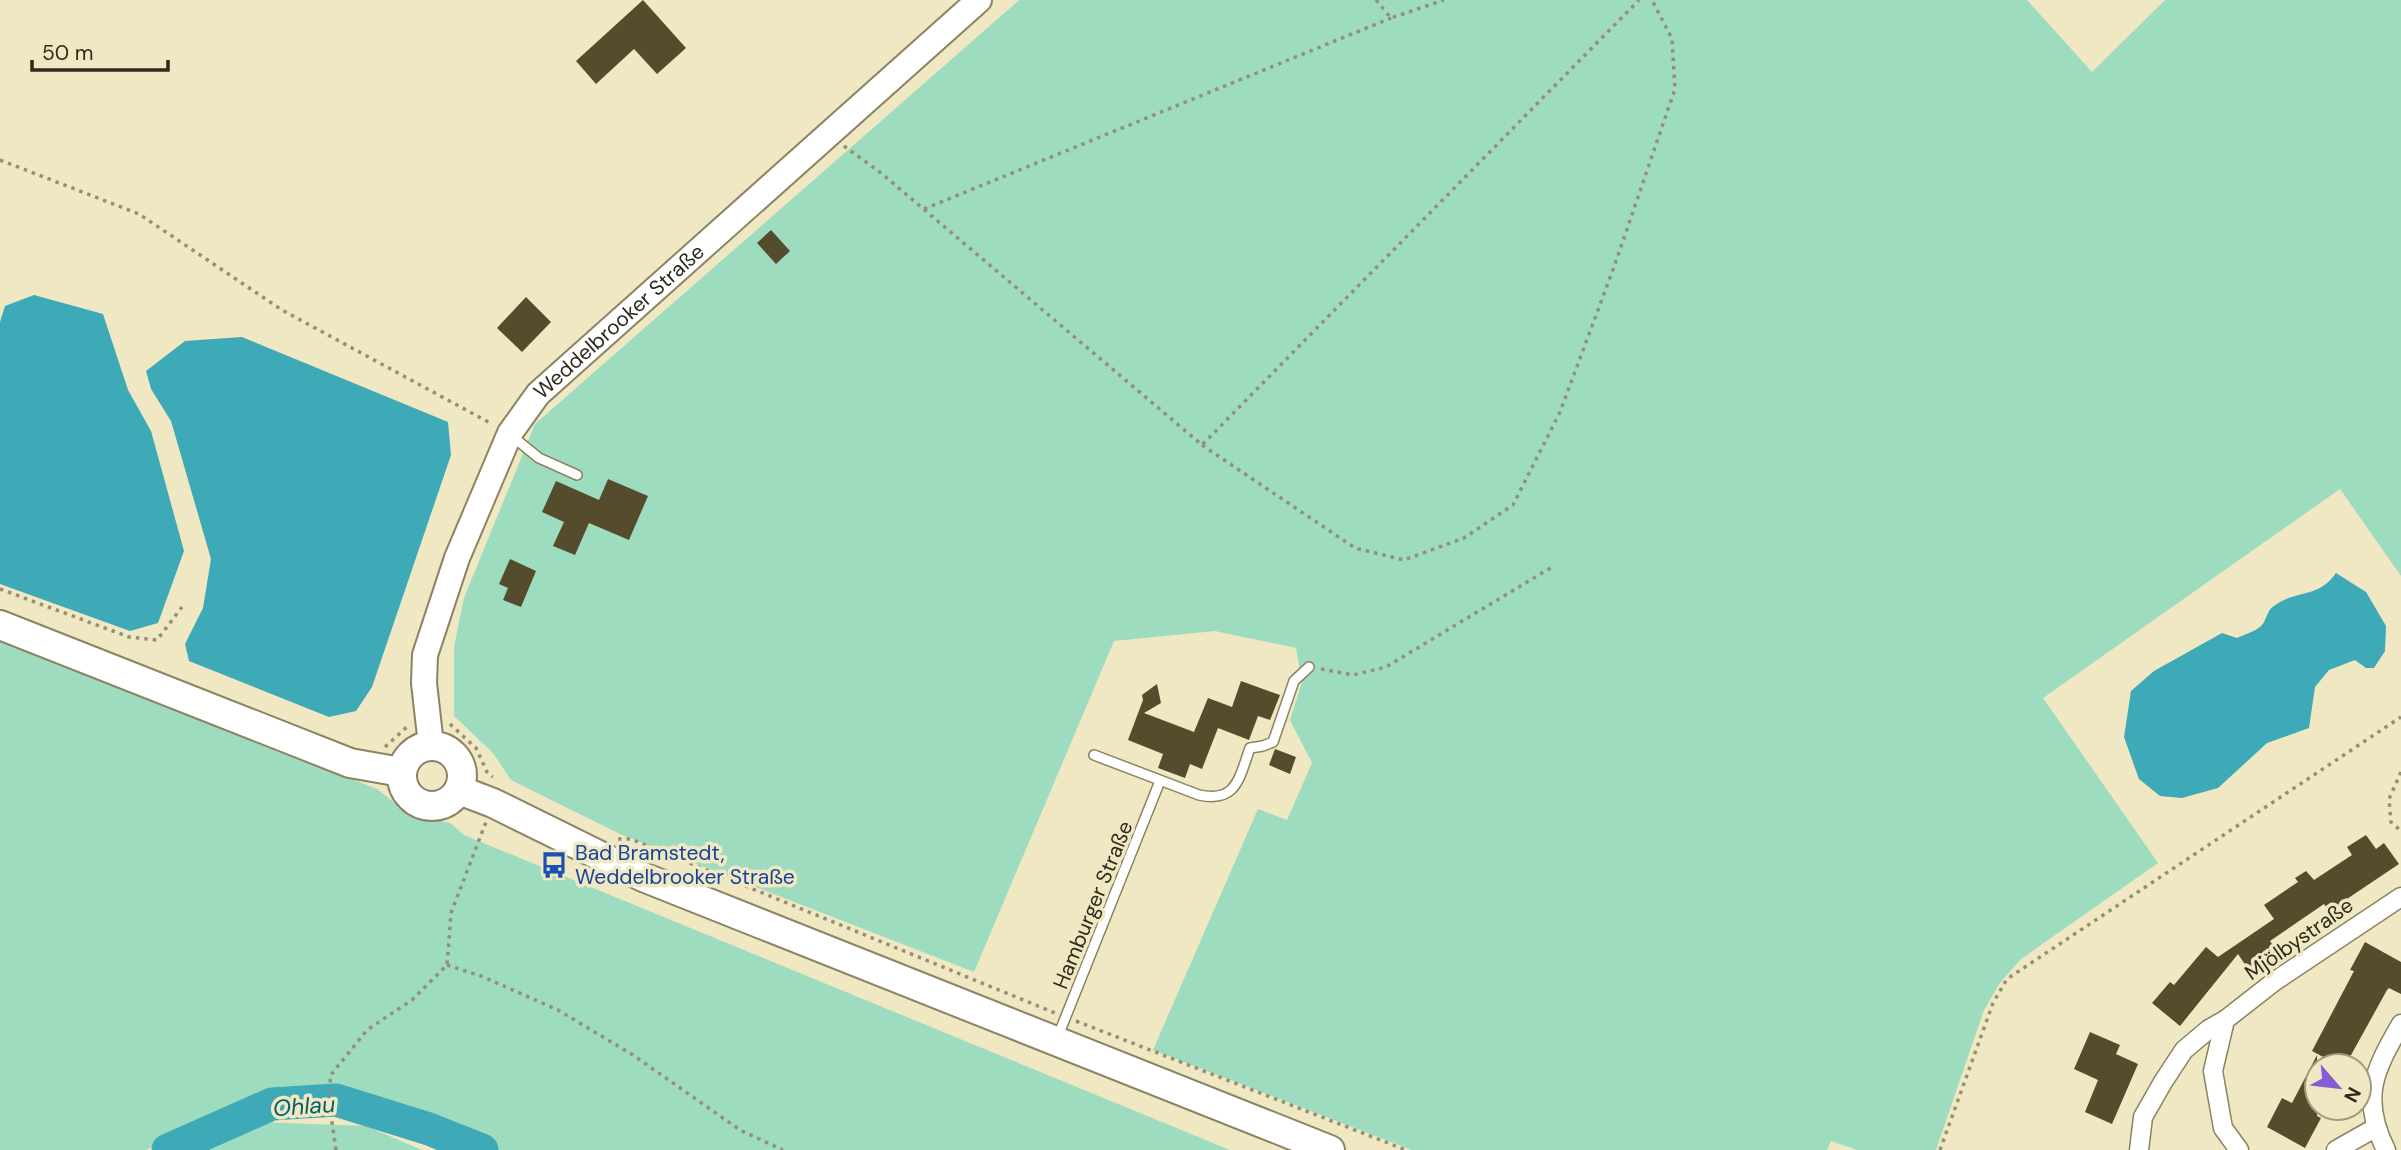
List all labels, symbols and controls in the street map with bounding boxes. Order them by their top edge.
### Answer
scale bar [32,28,168,72]
text: 50 m [42,39,93,67]
street label: Weddelbrooker Straße [528,238,710,405]
street label: Hamburger Straße [1047,817,1140,993]
place label: Bad Bramstedt, Weddelbrooker Straße [575,839,795,891]
bus stop icon: Bad Bramstedt, Weddelbrooker Straße [539,850,569,880]
street label: Mjölbystraße [2239,891,2359,987]
north arrow [2303,1052,2373,1122]
text: N [2338,1083,2367,1107]
water label: Ohlau [272,1089,336,1123]

